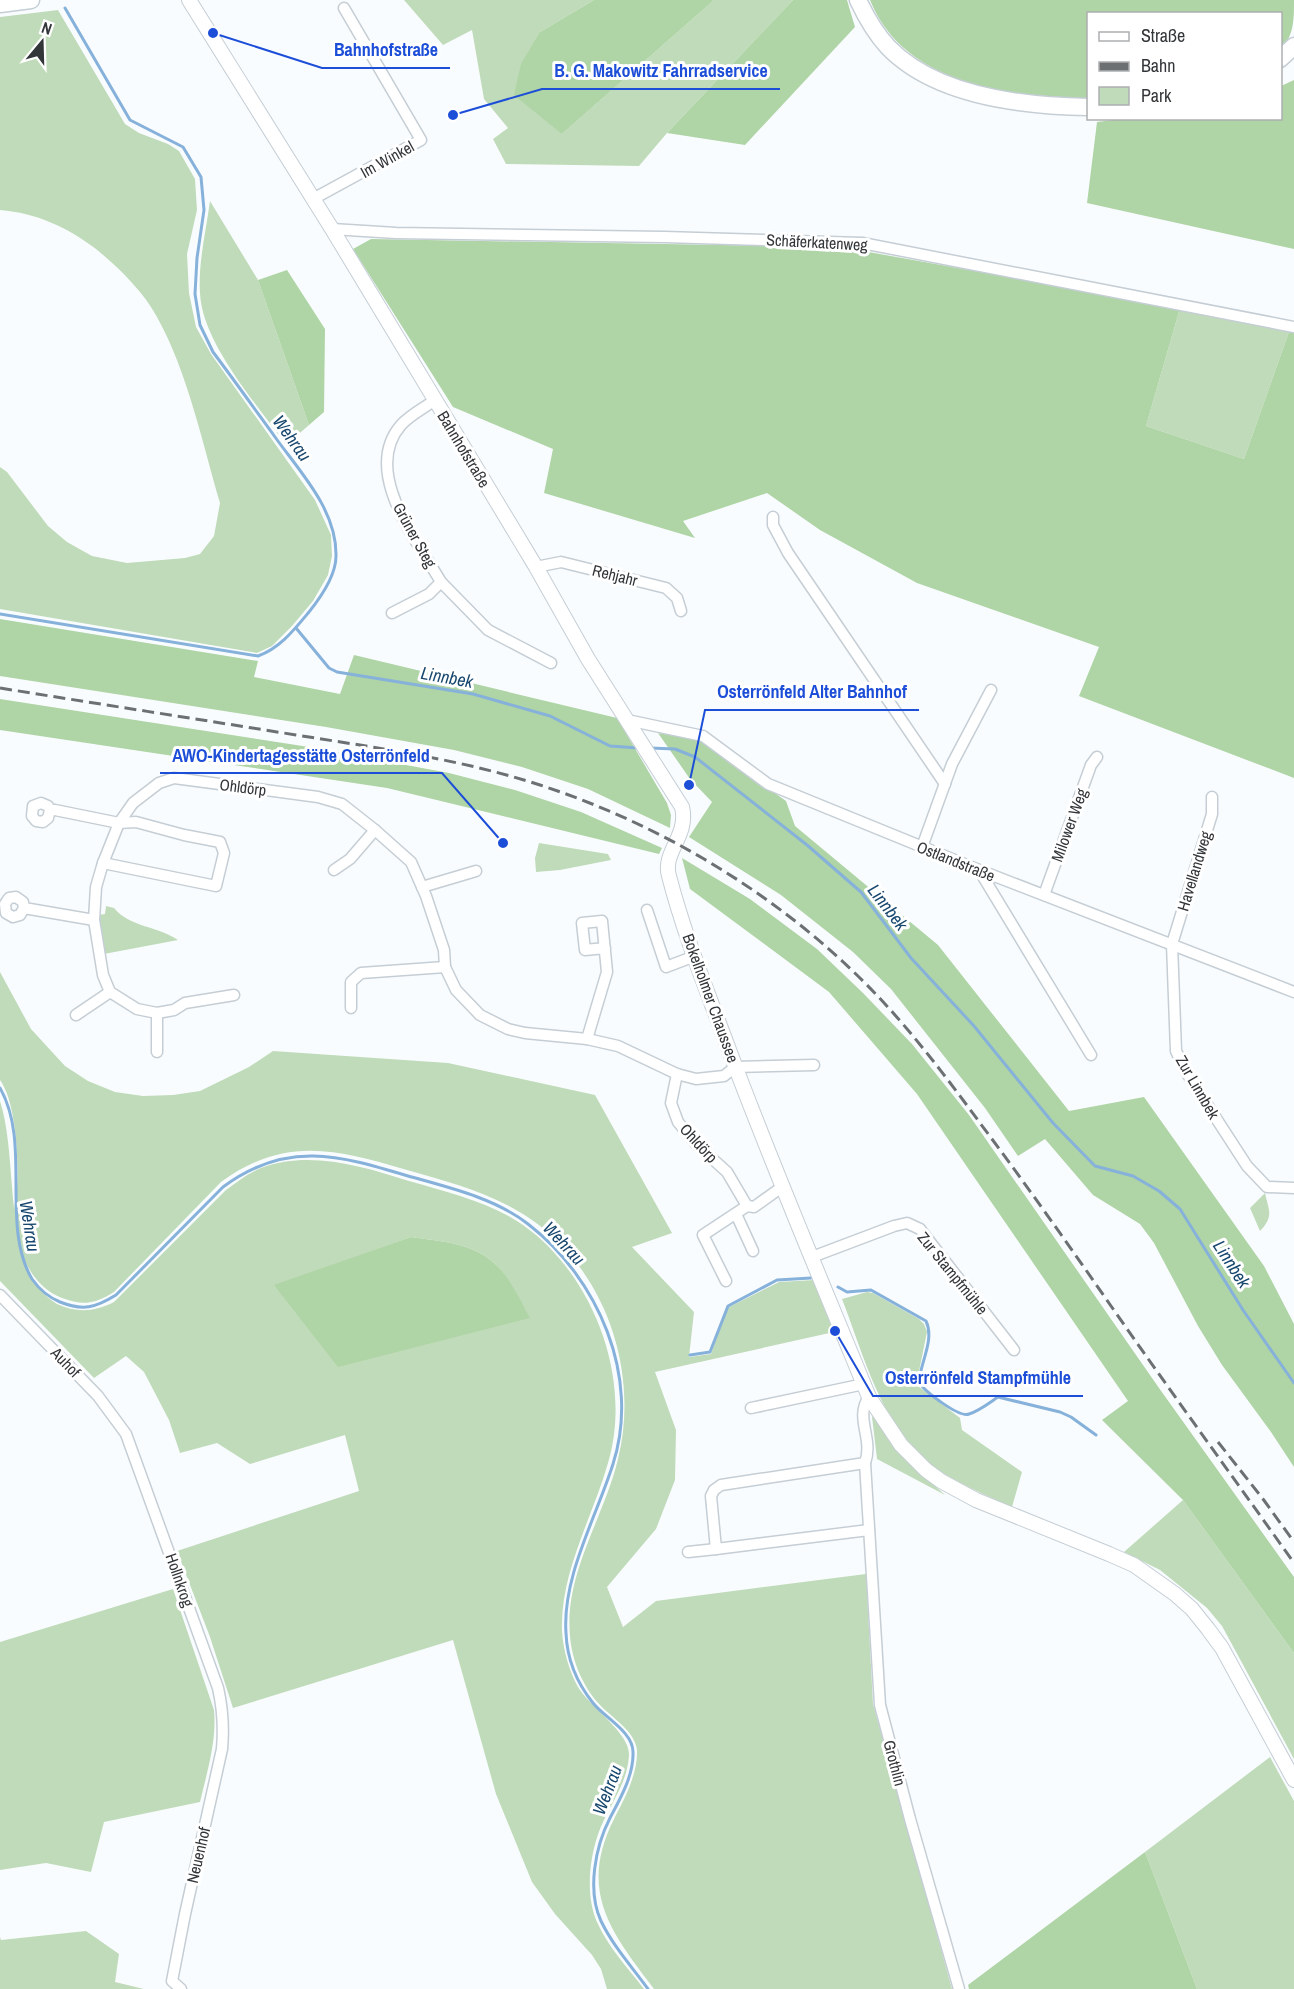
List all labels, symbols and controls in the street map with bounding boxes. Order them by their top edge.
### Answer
north arrow [12,12,72,72]
legend [1087,12,1282,120]
text: N [39,16,55,40]
text: Straße [1141,23,1185,48]
callout: Bahnhofstraße [322,32,450,68]
text: Bahnhofstraße [334,37,438,62]
callout: B. G. Makowitz Fahrradservice [542,53,780,89]
text: Bahn [1141,53,1175,78]
text: B. G. Makowitz Fahrradservice [554,58,768,83]
text: Park [1141,83,1172,108]
street label: Im Winkel [356,135,418,183]
street label: Schäferkatenweg [766,228,869,256]
street label: Bahnhofstraße [432,406,496,492]
water label: Wehrau [267,410,317,466]
street label: Grüner Steg [388,498,442,572]
street label: Rehjahr [590,559,641,591]
water label: Linnbek [419,660,476,694]
callout: Osterrönfeld Alter Bahnhof [705,674,919,710]
text: Osterrönfeld Alter Bahnhof [717,679,907,704]
callout: AWO-Kindertagesstätte Osterrönfeld [160,737,442,773]
text: AWO-Kindertagesstätte Osterrönfeld [172,743,430,768]
street label: Ohldörp [218,773,268,801]
street label: Milower Weg [1046,785,1093,865]
street label: Havellandweg [1171,828,1217,914]
street label: Ostlandstraße [914,835,998,887]
water label: Linnbek [862,879,914,936]
street label: Bokelholmer Chaussee [677,931,745,1065]
street label: Zur Linnbek [1171,1051,1225,1123]
street label: Ohldörp [675,1118,723,1168]
water label: Wehrau [14,1199,46,1253]
water label: Wehrau [537,1216,591,1270]
street label: Zur Stampfmühle [913,1227,993,1319]
water label: Linnbek [1207,1235,1257,1293]
street label: Auhof [45,1341,86,1382]
callout: Osterrönfeld Stampfmühle [873,1360,1083,1396]
text: Osterrönfeld Stampfmühle [885,1365,1071,1390]
street label: Hollnkrog [161,1550,200,1610]
street label: Grothlin [878,1738,912,1788]
water label: Wehrau [586,1762,628,1818]
street label: Neuenhof [181,1824,215,1885]

